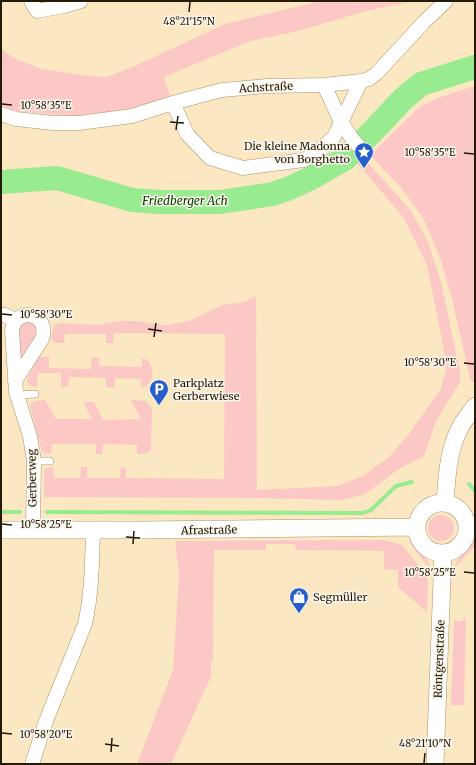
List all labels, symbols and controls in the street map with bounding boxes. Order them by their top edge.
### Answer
text: 48°21'15"N [163,15,215,28]
street label: Achstraße [238,79,294,95]
text: 10°58'35"E [21,99,72,112]
place label: Die kleine Madonna von Borghetto [244,139,351,166]
place icon: Die kleine Madonna von Borghetto [353,141,375,169]
text: 10°58'35"E [405,146,456,159]
water label: Friedberger Ach [141,193,228,208]
text: 10°58'30"E [20,308,73,321]
text: 10°58'30"E [404,356,457,369]
place label: Parkplatz Gerberwiese [173,376,240,403]
parking icon: Parkplatz Gerberwiese [148,378,170,406]
street label: Gerberweg [24,448,40,507]
text: 10°58'25"E [20,518,72,531]
street label: Afrastraße [180,523,238,538]
text: 10°58'25"E [404,566,456,579]
shop icon: Segmüller [288,586,310,614]
place label: Segmüller [313,590,367,604]
street label: Röntgenstraße [431,619,447,698]
text: 10°58'20"E [20,728,73,741]
text: 48°21'10"N [399,737,451,750]

